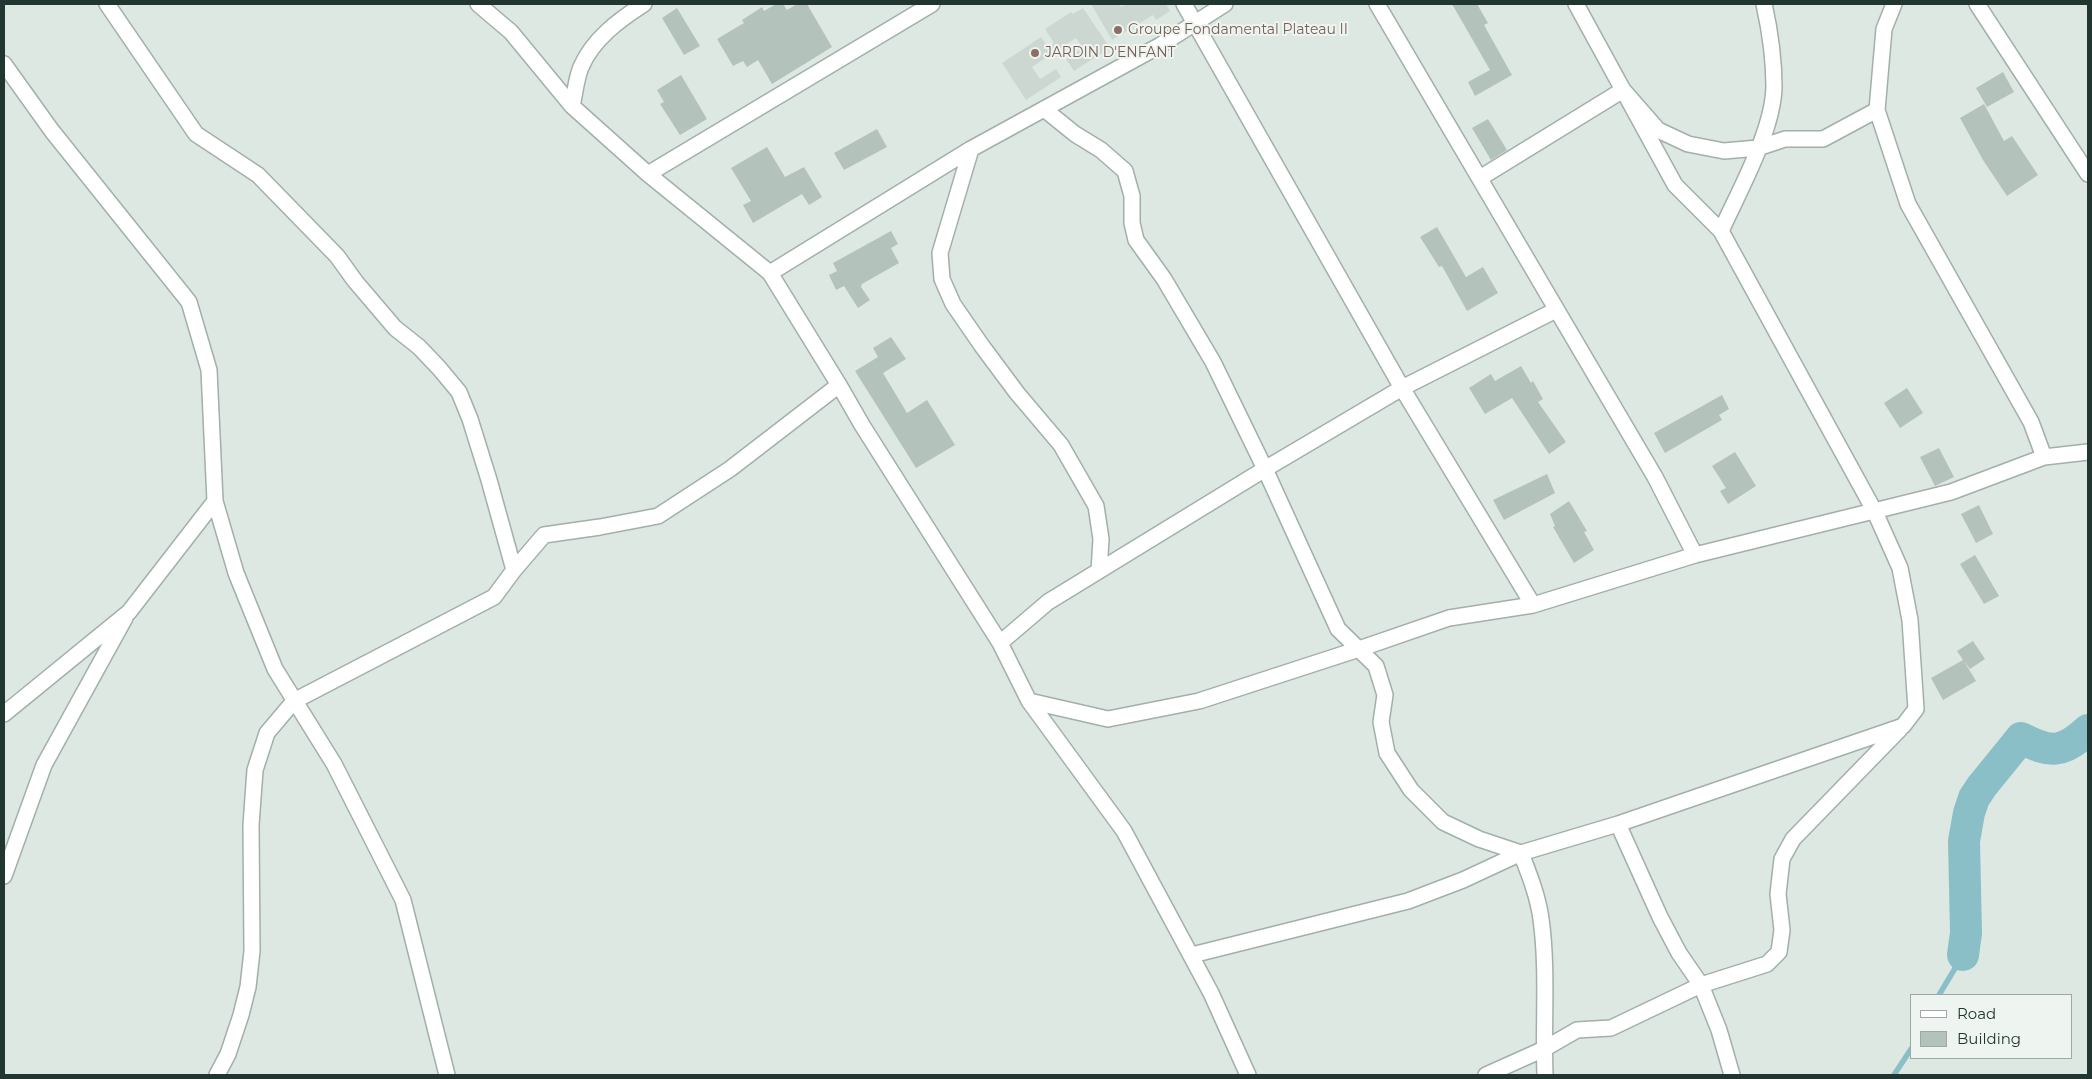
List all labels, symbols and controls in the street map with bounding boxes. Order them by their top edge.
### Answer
place label: Groupe Fondamental Plateau II [1128,22,1348,38]
marker: Groupe Fondamental Plateau II [1112,24,1124,36]
place label: JARDIN D'ENFANT [1045,45,1176,61]
marker: JARDIN D'ENFANT [1029,47,1041,59]
legend [1910,994,2072,1059]
text: Road [1957,1004,1996,1023]
text: Building [1957,1029,2021,1048]

